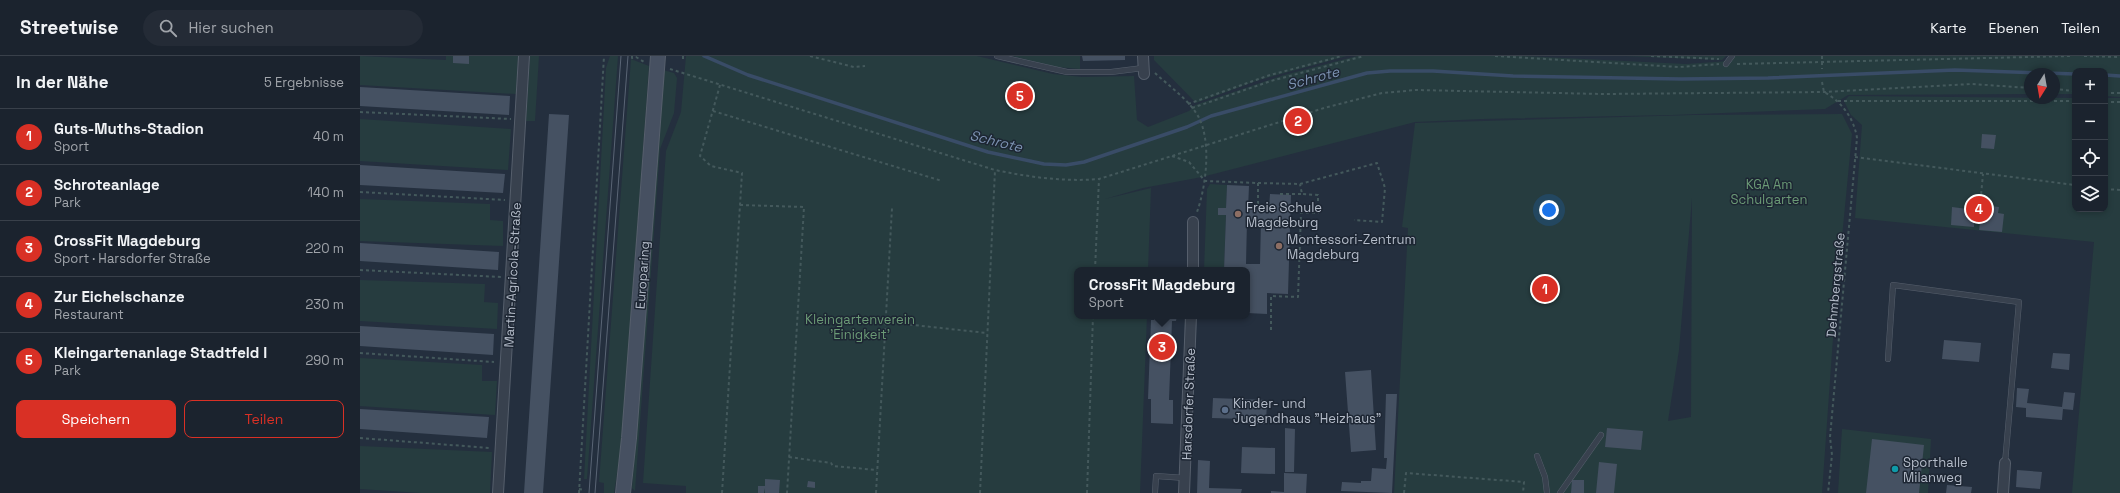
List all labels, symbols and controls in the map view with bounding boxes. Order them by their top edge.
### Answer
search box [143,10,423,46]
text: Streetwise [20,15,119,40]
icon: search [157,17,179,39]
text: Hier suchen [189,18,274,37]
text: Karte [1930,19,1967,37]
text: Ebenen [1989,19,2039,37]
text: Teilen [2061,19,2100,37]
water label: Schrote [1285,62,1342,94]
north arrow [2024,68,2060,104]
map controls [2072,68,2108,212]
button: + [2072,68,2108,104]
text: In der Nähe [16,71,108,93]
text: 5 Ergebnisse [264,74,344,91]
pin: 5 [1007,81,1033,111]
button: − [2072,104,2108,140]
pin: 2 [1285,106,1311,136]
text: Guts-Muths-Stadion [54,119,204,138]
water label: Schrote [968,126,1025,156]
text: 1 [26,128,32,145]
text: 40 m [313,128,344,145]
text: Sport [54,138,89,155]
button: locate [2072,140,2108,176]
text: Schroteanlage [54,175,160,194]
park label: KGA Am Schulgarten [1731,176,1807,208]
button: layers [2072,176,2108,212]
text: 2 [25,184,33,201]
text: 140 m [308,184,344,201]
text: Park [54,194,81,211]
pin: 4 [1966,194,1992,224]
place label: Freie Schule Magdeburg [1246,199,1322,231]
your location [1539,200,1559,220]
street label: Martin-Agricola-Straße [500,202,525,348]
marker: Freie Schule Magdeburg [1233,209,1243,219]
text: CrossFit Magdeburg [54,231,200,250]
place label: Montessori-Zentrum Magdeburg [1287,231,1416,263]
street label: Dehmbergstraße [1822,232,1849,338]
text: 3 [25,240,33,257]
text: 220 m [305,240,344,257]
street label: Europaring [632,240,653,310]
marker: Montessori-Zentrum Magdeburg [1274,241,1284,251]
text: Sport · Harsdorfer Straße [54,250,211,267]
popup [1074,267,1250,319]
pin: 1 [1532,274,1558,304]
text: CrossFit Magdeburg [1089,275,1235,294]
text: Zur Eichelschanze [54,287,185,306]
text: Sport [1089,294,1124,311]
text: 4 [25,296,33,313]
text: 230 m [306,296,344,313]
text: Restaurant [54,306,124,323]
park label: Kleingartenverein 'Einigkeit' [805,311,915,343]
pin: 3 [1149,332,1175,362]
text: Kleingartenanlage Stadtfeld I [54,343,267,362]
street label: Harsdorfer Straße [1178,348,1199,460]
text: 5 [25,352,33,369]
text: 290 m [305,352,344,369]
text: Park [54,362,81,379]
place label: Kinder- und Jugendhaus "Heizhaus" [1233,395,1381,427]
button: Speichern [16,400,176,438]
button: Teilen [184,400,344,438]
marker: Kinder- und Jugendhaus "Heizhaus" [1220,405,1230,415]
place label: Sporthalle Milanweg [1903,454,1968,486]
marker: Sporthalle Milanweg [1890,464,1900,474]

